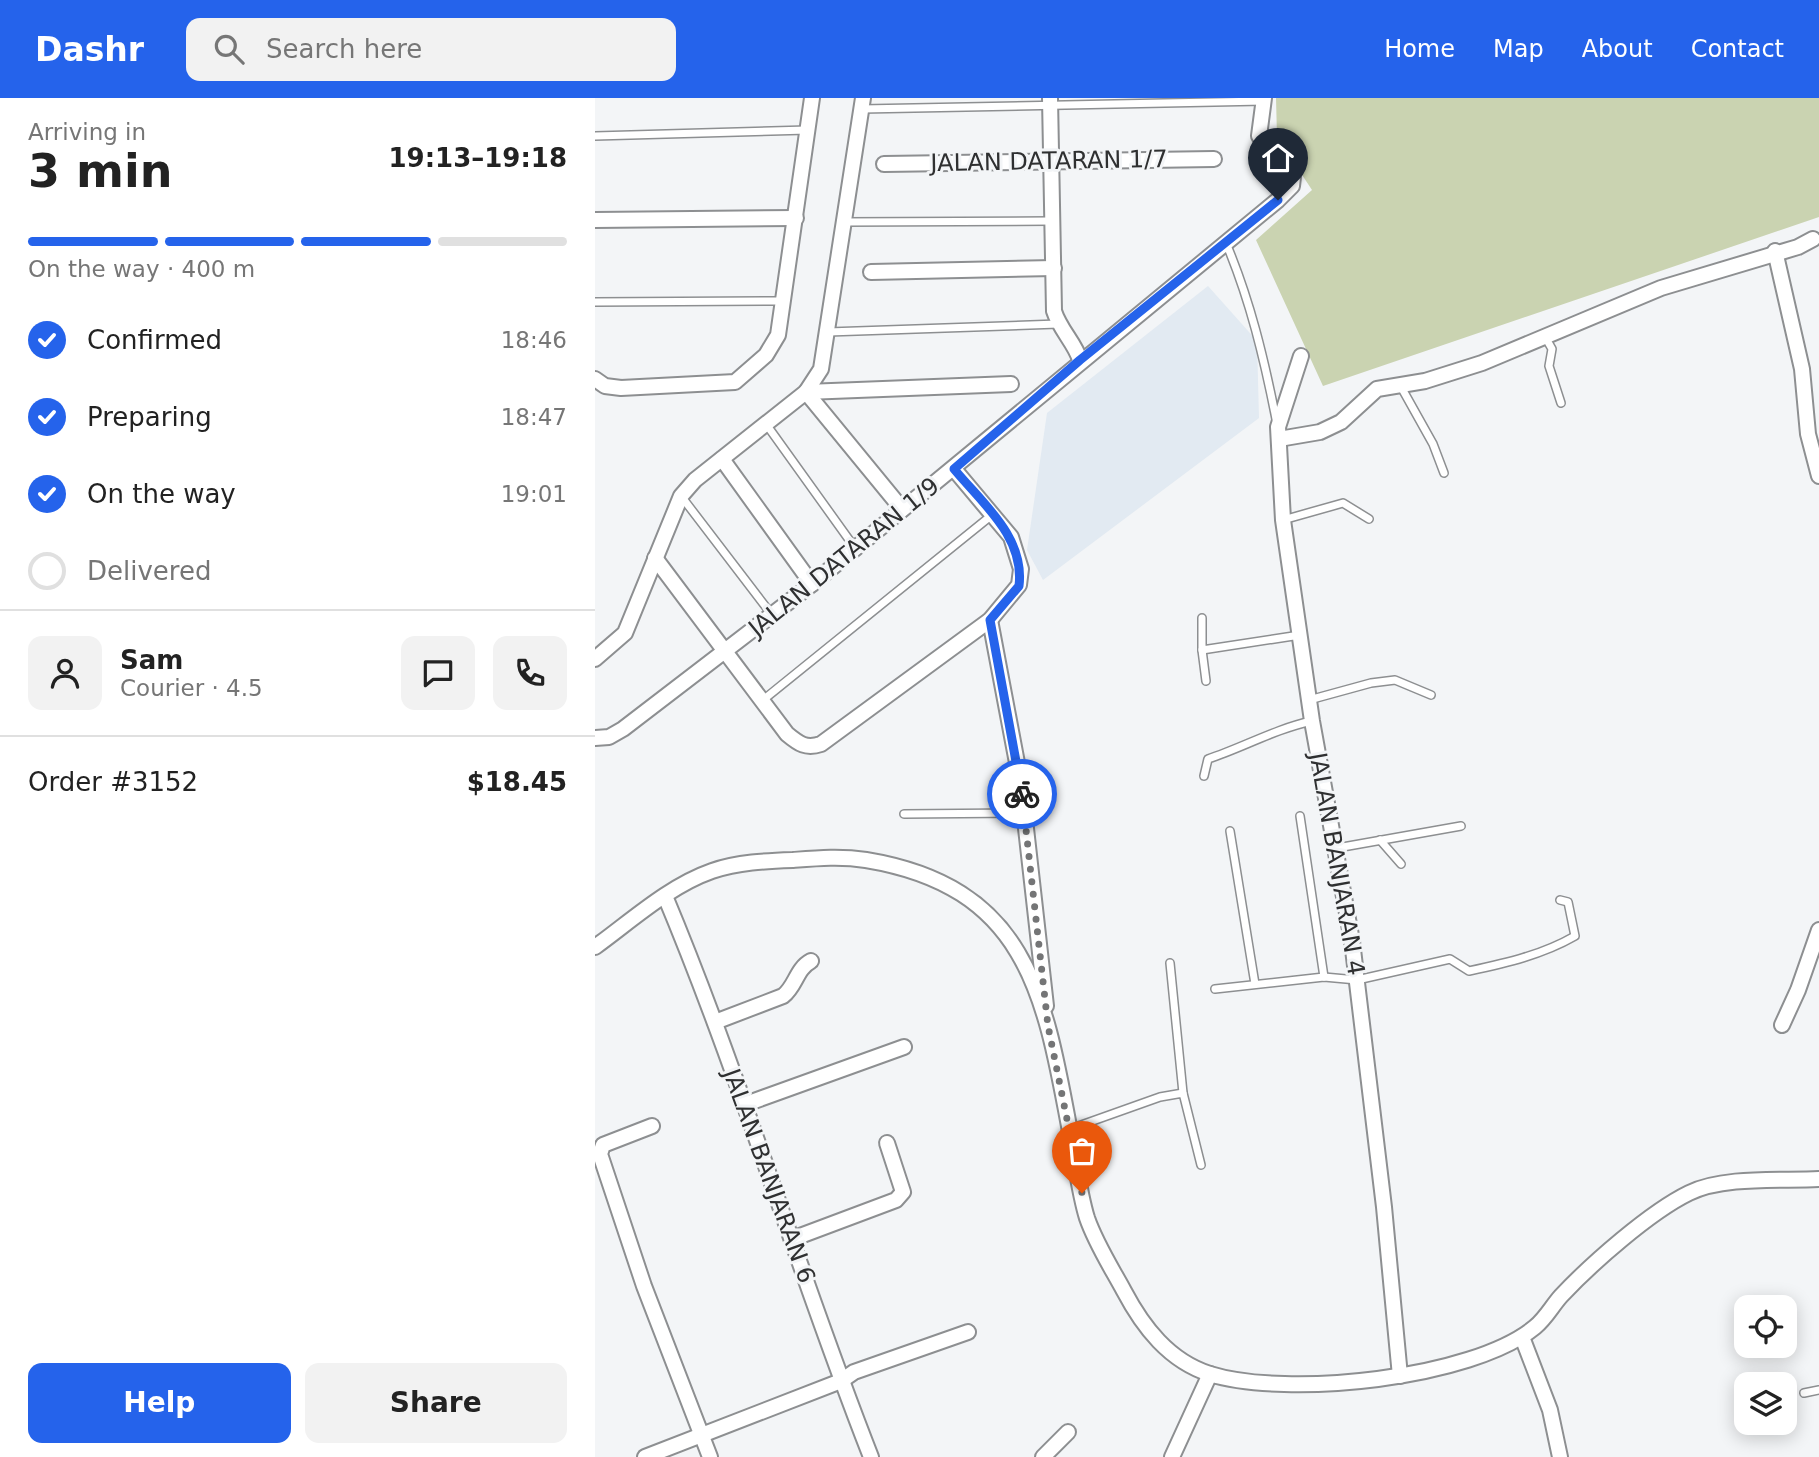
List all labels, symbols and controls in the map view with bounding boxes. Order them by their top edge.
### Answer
search box [186,18,676,81]
text: Dashr [35,30,144,69]
icon: search [210,30,248,68]
text: Search here [266,34,422,64]
text: Home [1384,35,1455,63]
text: Map [1493,35,1544,63]
text: About [1582,35,1653,63]
text: Contact [1691,35,1784,63]
text: Arriving in [28,119,146,145]
pin [1248,128,1308,200]
icon: home [1259,139,1297,177]
text: 19:13–19:18 [388,143,567,173]
text: 3 min [28,144,172,198]
street label: JALAN DATARAN 1/7 [928,145,1168,177]
text: On the way · 400 m [28,256,255,282]
icon: check [28,321,66,359]
text: Confirmed [87,325,222,355]
text: 18:46 [501,327,567,353]
icon: check [28,398,66,436]
text: Preparing [87,402,212,432]
text: 18:47 [501,404,567,430]
street label: JALAN DATARAN 1/9 [741,471,945,644]
icon: check [28,475,66,513]
text: On the way [87,479,236,509]
text: 19:01 [501,481,567,507]
text: Delivered [87,556,211,586]
button: person [28,636,102,710]
button: chat [401,636,475,710]
button: phone [493,636,567,710]
text: Sam [120,645,183,675]
text: Courier · 4.5 [120,675,263,701]
street label: JALAN BANJARAN 4 [1303,748,1370,978]
courier [987,759,1057,829]
text: Order #3152 [28,767,198,797]
text: $18.45 [467,767,567,797]
icon: bike [1003,775,1041,813]
street label: JALAN BANJARAN 6 [717,1063,821,1287]
pin [1052,1121,1112,1193]
icon: bag [1063,1132,1101,1170]
map controls [1734,1295,1797,1435]
button: locate [1734,1295,1797,1358]
button: Help [28,1363,291,1443]
button: Share [305,1363,567,1443]
button: layers [1734,1372,1797,1435]

